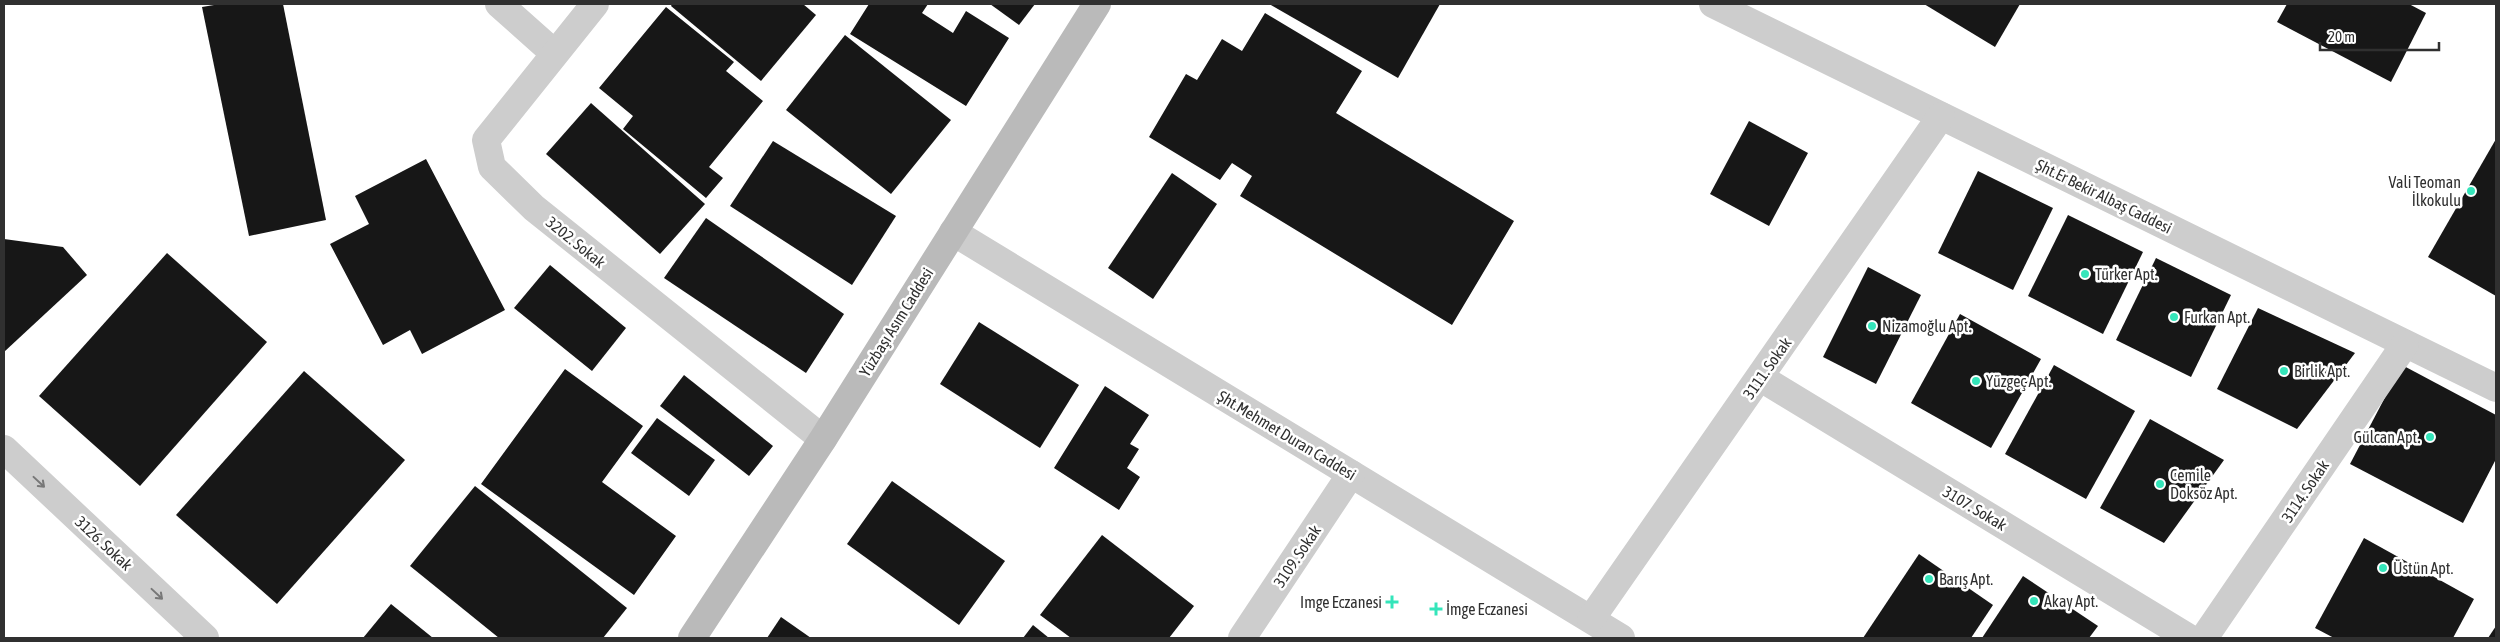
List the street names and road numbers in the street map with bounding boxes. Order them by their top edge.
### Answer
street label: Şht.Er Bekir Albaş Caddesi [2033,155,2175,238]
street label: 3202. Sokak [543,213,609,271]
street label: Yüzbaşı Asım Caddesi [855,264,937,380]
street label: 3111. Sokak [1739,334,1795,402]
street label: Şht.Mehmet Duran Caddesi [1214,387,1359,484]
street label: 3114. Sokak [2278,457,2332,525]
street label: 3107. Sokak [1940,482,2010,534]
street label: 3126. Sokak [72,512,136,574]
street label: 3109. Sokak [1270,522,1324,590]

